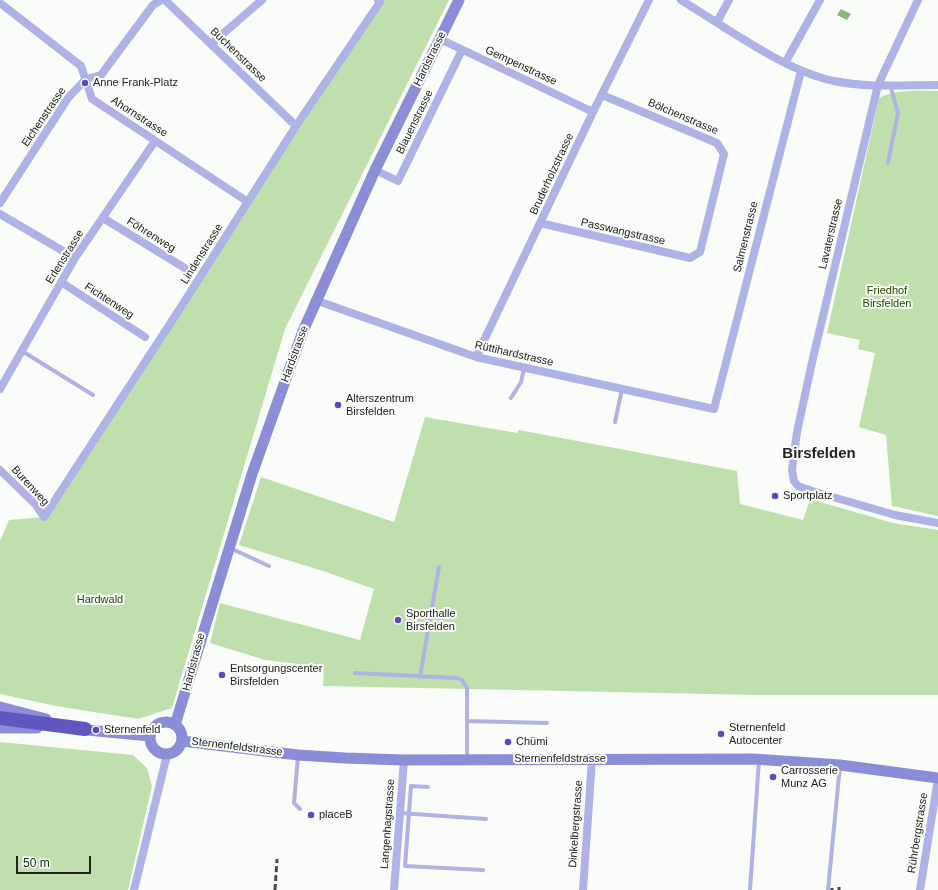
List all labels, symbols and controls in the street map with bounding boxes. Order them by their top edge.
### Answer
street label: Buchenstrasse [207,25,269,85]
street label: Hardstrasse [411,29,449,89]
street label: Gempenstrasse [483,44,559,88]
place label: Anne Frank-Platz [93,76,178,90]
marker: Anne Frank-Platz [80,78,90,88]
street label: Eichenstrasse [19,85,69,149]
street label: Blauenstrasse [394,88,436,156]
street label: Ahornstrasse [108,94,170,140]
street label: Bölchenstrasse [646,96,720,138]
street label: Bruderholzstrasse [527,131,577,217]
street label: Lavaterstrasse [816,197,846,271]
street label: Salmenstrasse [731,200,761,274]
street label: Föhrenweg [124,215,178,255]
street label: Passwangstrasse [580,216,666,248]
street label: Lindenstrasse [178,221,226,287]
street label: Erlenstrasse [43,228,87,286]
street label: Fichtenweg [82,280,136,322]
park label: Friedhof Birsfelden [863,284,911,310]
street label: Hardstrasse [279,324,311,384]
street label: Rüttihardstrasse [473,339,555,369]
place label: Alterszentrum Birsfelden [346,392,414,418]
marker: Alterszentrum Birsfelden [333,400,343,410]
district label: Birsfelden [782,445,856,463]
street label: Burenweg [8,463,52,509]
place label: Sportplatz [783,489,833,503]
marker: Sportplatz [770,491,780,501]
park label: Hardwald [77,593,123,607]
place label: Sporthalle Birsfelden [406,607,456,633]
marker: Sporthalle Birsfelden [393,615,403,625]
street label: Hardstrasse [180,632,208,692]
place label: Entsorgungscenter Birsfelden [230,662,322,688]
marker: Entsorgungscenter Birsfelden [217,670,227,680]
place label: Sternenfeld Autocenter [729,721,785,747]
place label: Sternenfeld [104,723,160,737]
marker: Sternenfeld [91,725,101,735]
marker: Sternenfeld Autocenter [716,729,726,739]
street label: Sternenfeldstrasse [191,735,283,759]
place label: Chümi [516,735,548,749]
marker: Chümi [503,737,513,747]
street label: Sternenfeldstrasse [514,752,606,766]
place label: Carrosserie Munz AG [781,764,838,790]
marker: Carrosserie Munz AG [768,772,778,782]
street label: Langenhagstrasse [378,778,398,870]
street label: Dinkelbergstrasse [566,780,586,868]
street label: Rührbergstrasse [905,792,931,874]
place label: placeB [319,808,353,822]
marker: placeB [306,810,316,820]
scale bar [18,848,93,874]
text: 50 m [23,856,50,870]

